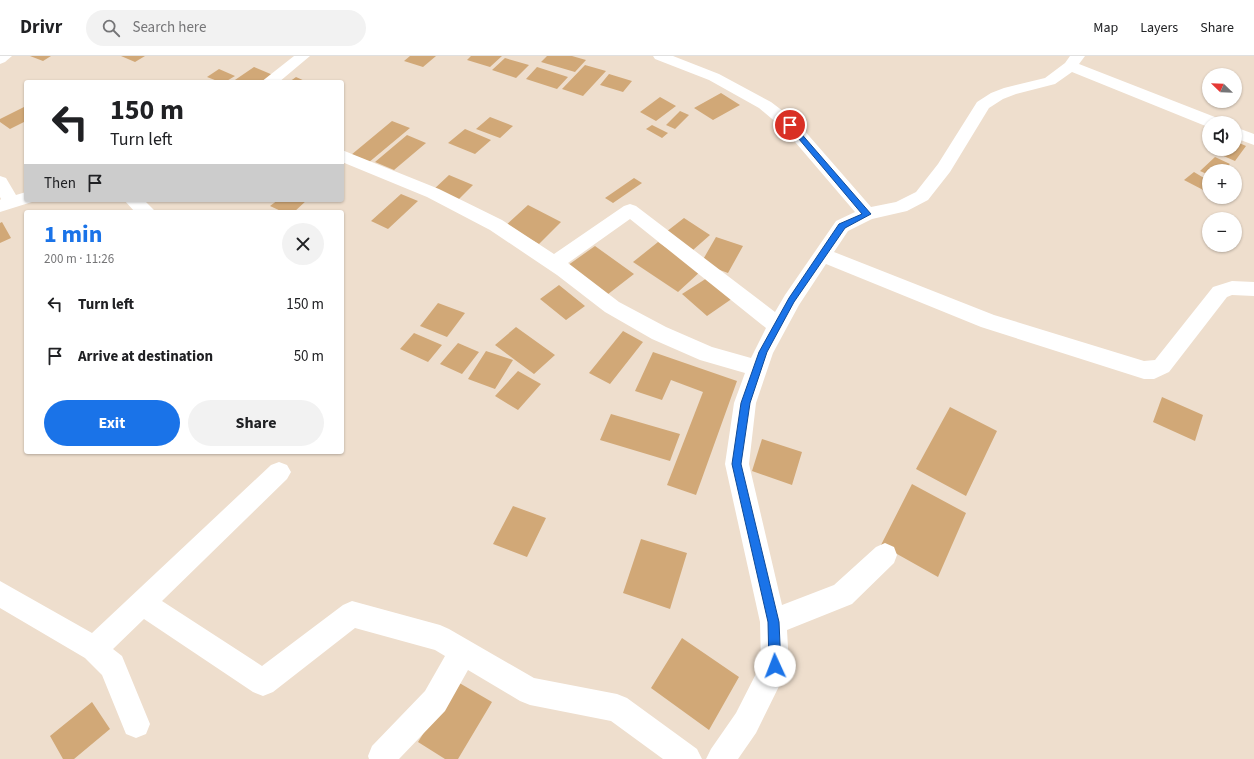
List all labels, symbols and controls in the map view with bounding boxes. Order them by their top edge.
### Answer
search box [86,10,366,46]
text: Drivr [20,14,62,41]
icon: search [100,17,122,39]
text: Search here [132,17,206,38]
text: Map [1093,18,1118,38]
text: Layers [1140,18,1178,38]
text: Share [1200,18,1234,38]
north arrow [1202,68,1242,108]
map controls [1202,68,1242,252]
text: 150 m [110,90,184,130]
icon: left [44,96,96,148]
pin [773,108,807,142]
icon: arrive [779,114,801,136]
button: sound [1202,116,1242,156]
text: Turn left [110,127,172,152]
button: + [1202,164,1242,204]
icon: arrive [84,172,106,194]
text: Then [44,173,76,194]
button: − [1202,212,1242,252]
text: 1 min [44,217,102,252]
button: close [282,223,324,265]
text: 200 m · 11:26 [44,250,114,268]
icon: left [44,293,66,315]
text: Turn left [78,294,134,315]
text: 150 m [286,294,324,315]
icon: arrive [44,345,66,367]
text: Arrive at destination [78,346,213,367]
text: 50 m [294,346,324,367]
button: Exit [44,400,180,446]
button: Share [188,400,324,446]
position arrow [754,645,796,687]

